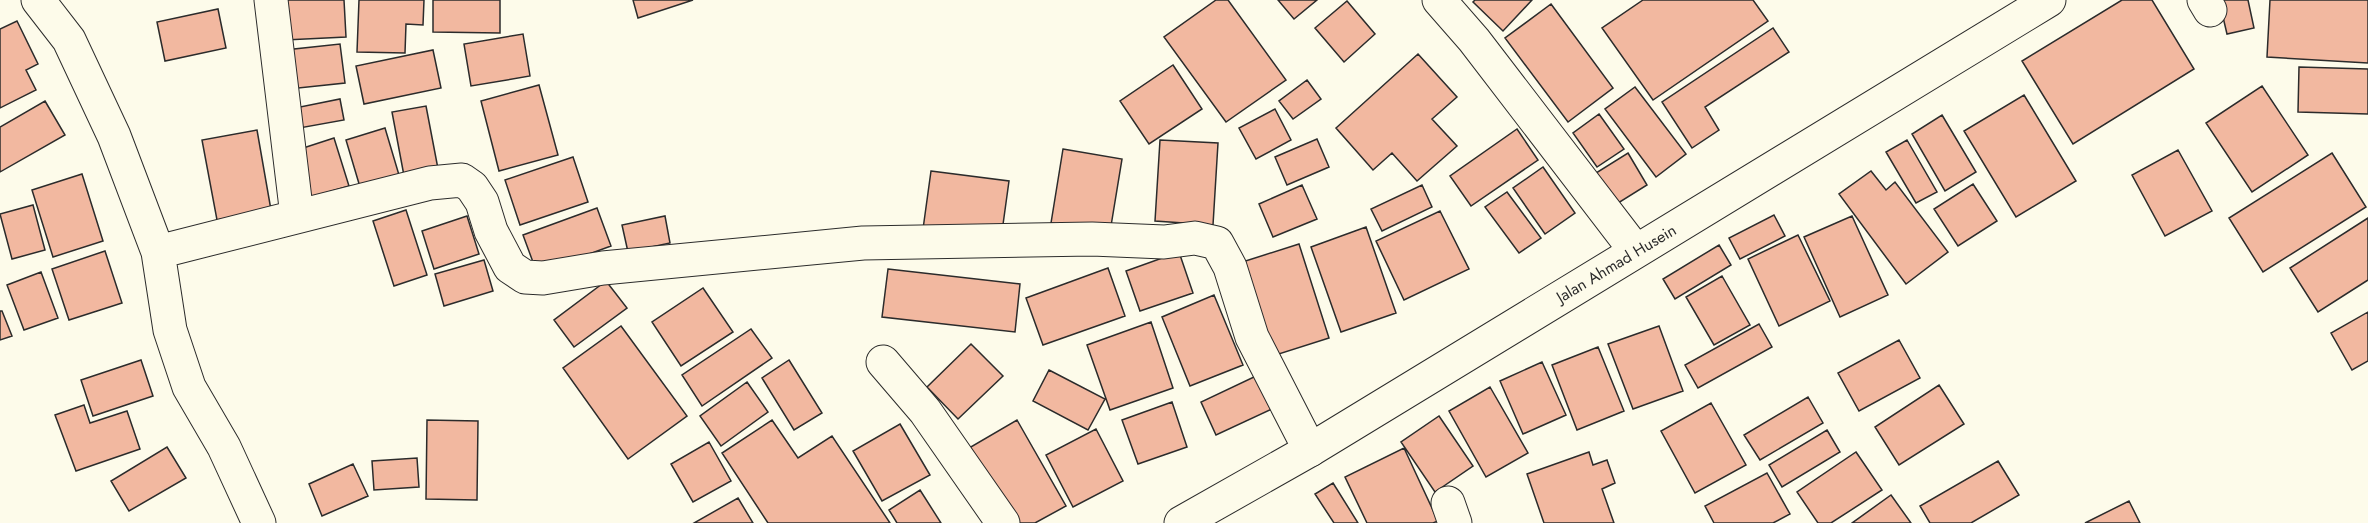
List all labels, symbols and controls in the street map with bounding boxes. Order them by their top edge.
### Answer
street label: Jalan Ahmad Husein [1550,218,1681,309]

